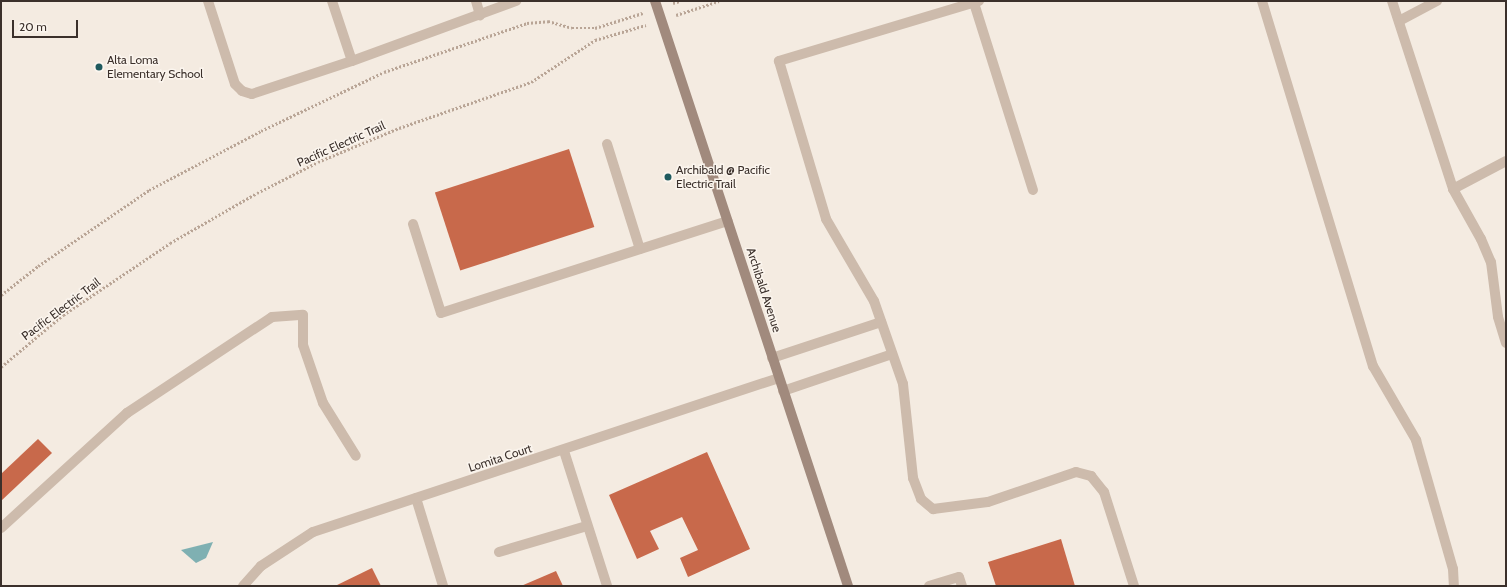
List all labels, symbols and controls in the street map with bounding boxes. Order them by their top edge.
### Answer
scale bar [14,12,80,38]
text: 20 m [19,19,47,34]
place label: Alta Loma Elementary School [107,53,203,81]
marker: Alta Loma Elementary School [94,62,104,72]
street label: Pacific Electric Trail [295,118,387,170]
place label: Archibald @ Pacific Electric Trail [676,163,770,191]
marker: Archibald @ Pacific Electric Trail [663,172,673,182]
street label: Archibald Avenue [744,246,784,334]
street label: Pacific Electric Trail [19,275,103,343]
street label: Lomita Court [466,441,534,475]

